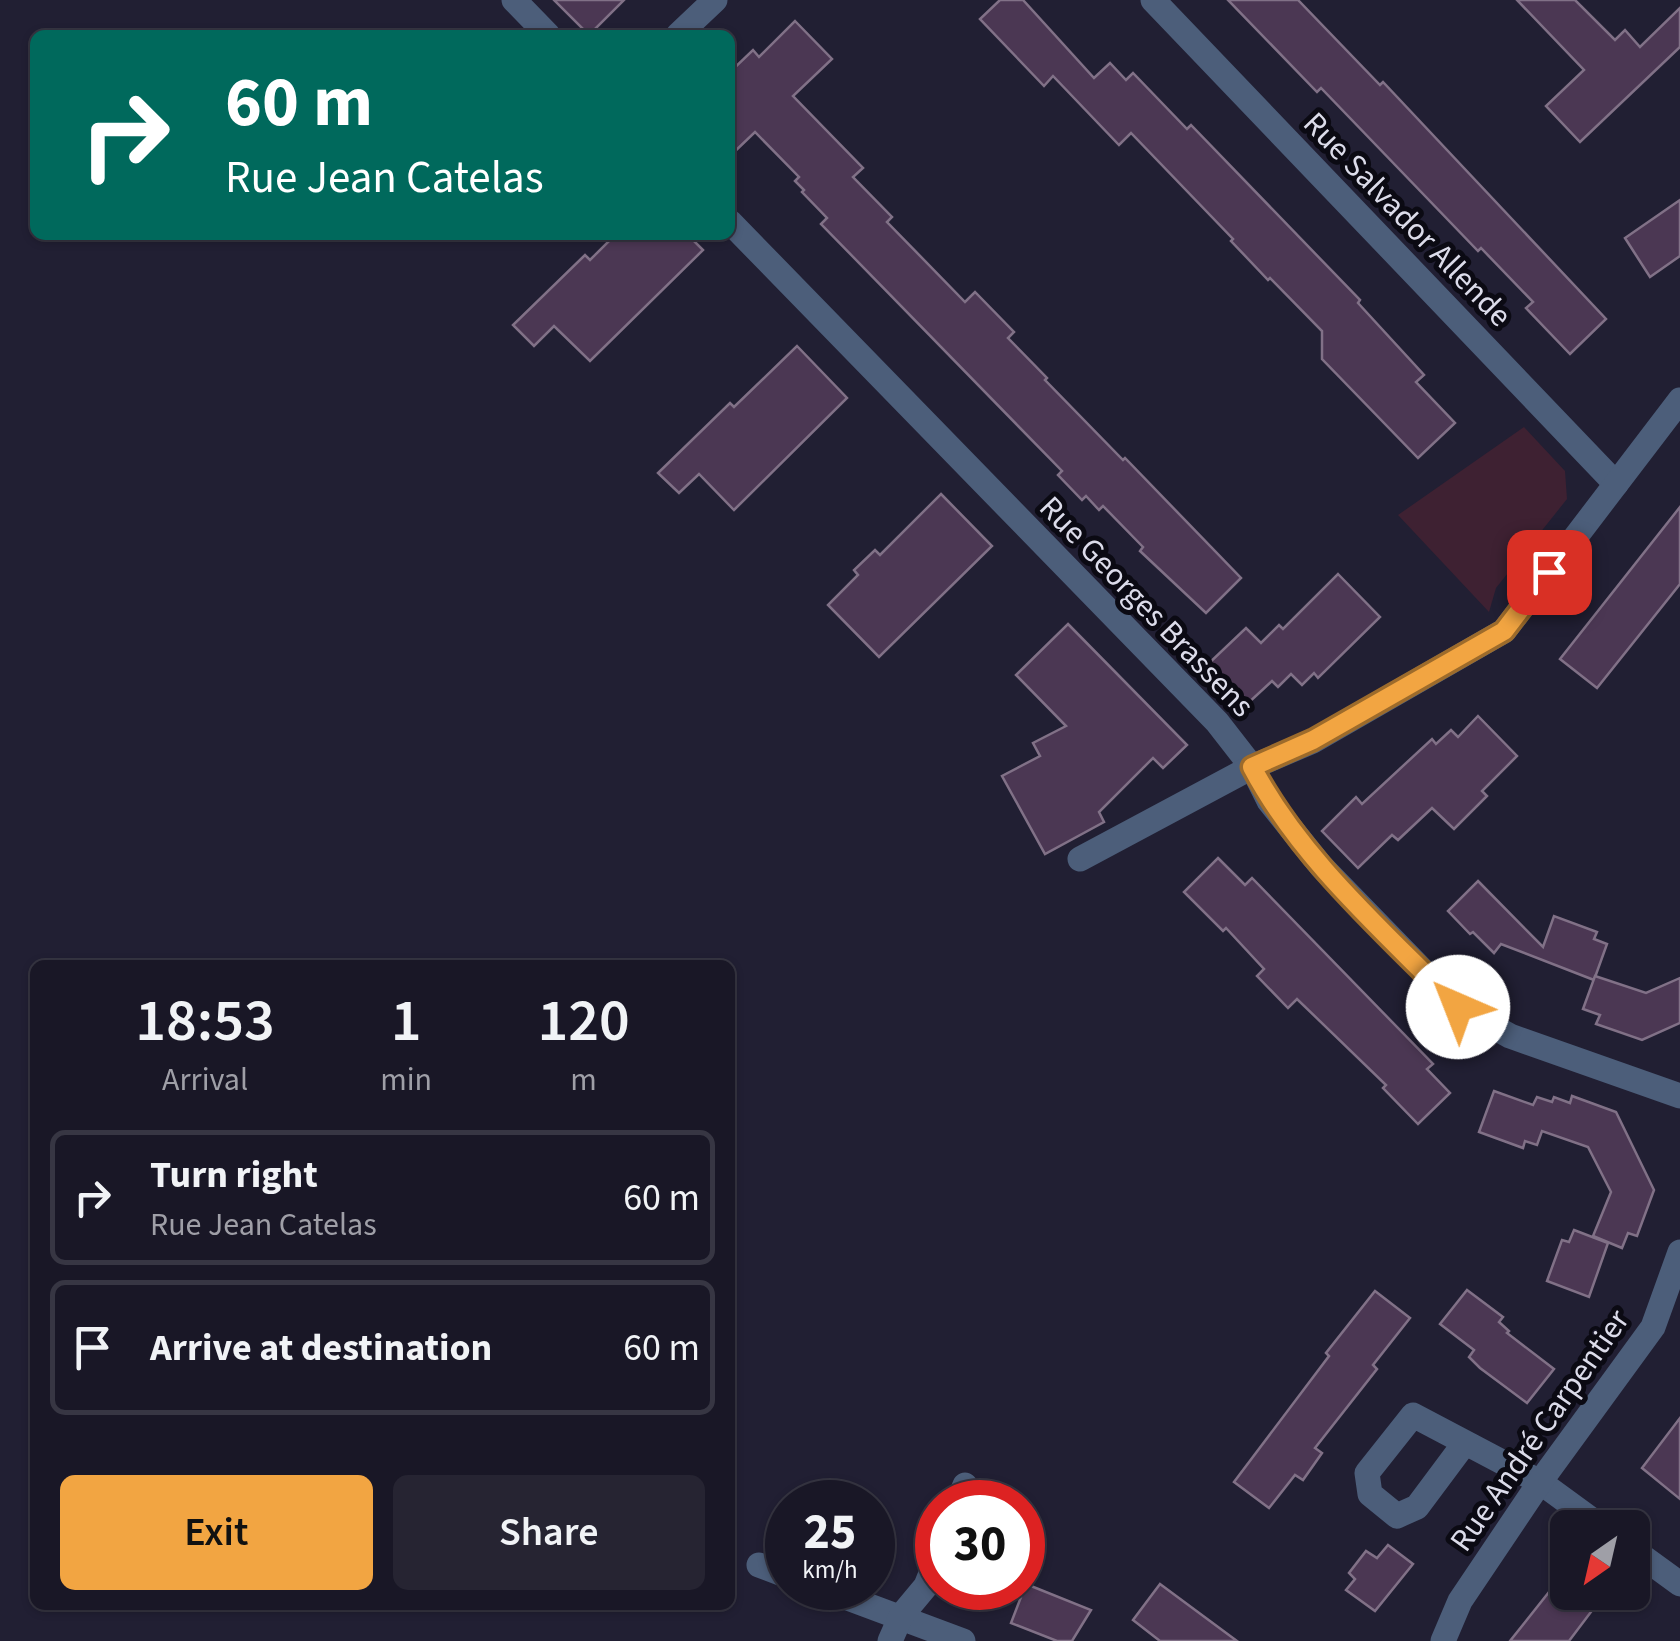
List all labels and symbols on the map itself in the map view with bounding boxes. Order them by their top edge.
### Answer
street label: Rue Salvador Allende [1292,102,1522,337]
street label: Rue Georges Brassens [1028,486,1264,728]
pin [1507,530,1592,615]
position arrow [1406,955,1510,1059]
street label: Rue André Carpentier [1439,1300,1641,1561]
speed limit sign: 30 [915,1480,1045,1610]
north arrow [1550,1510,1650,1610]

